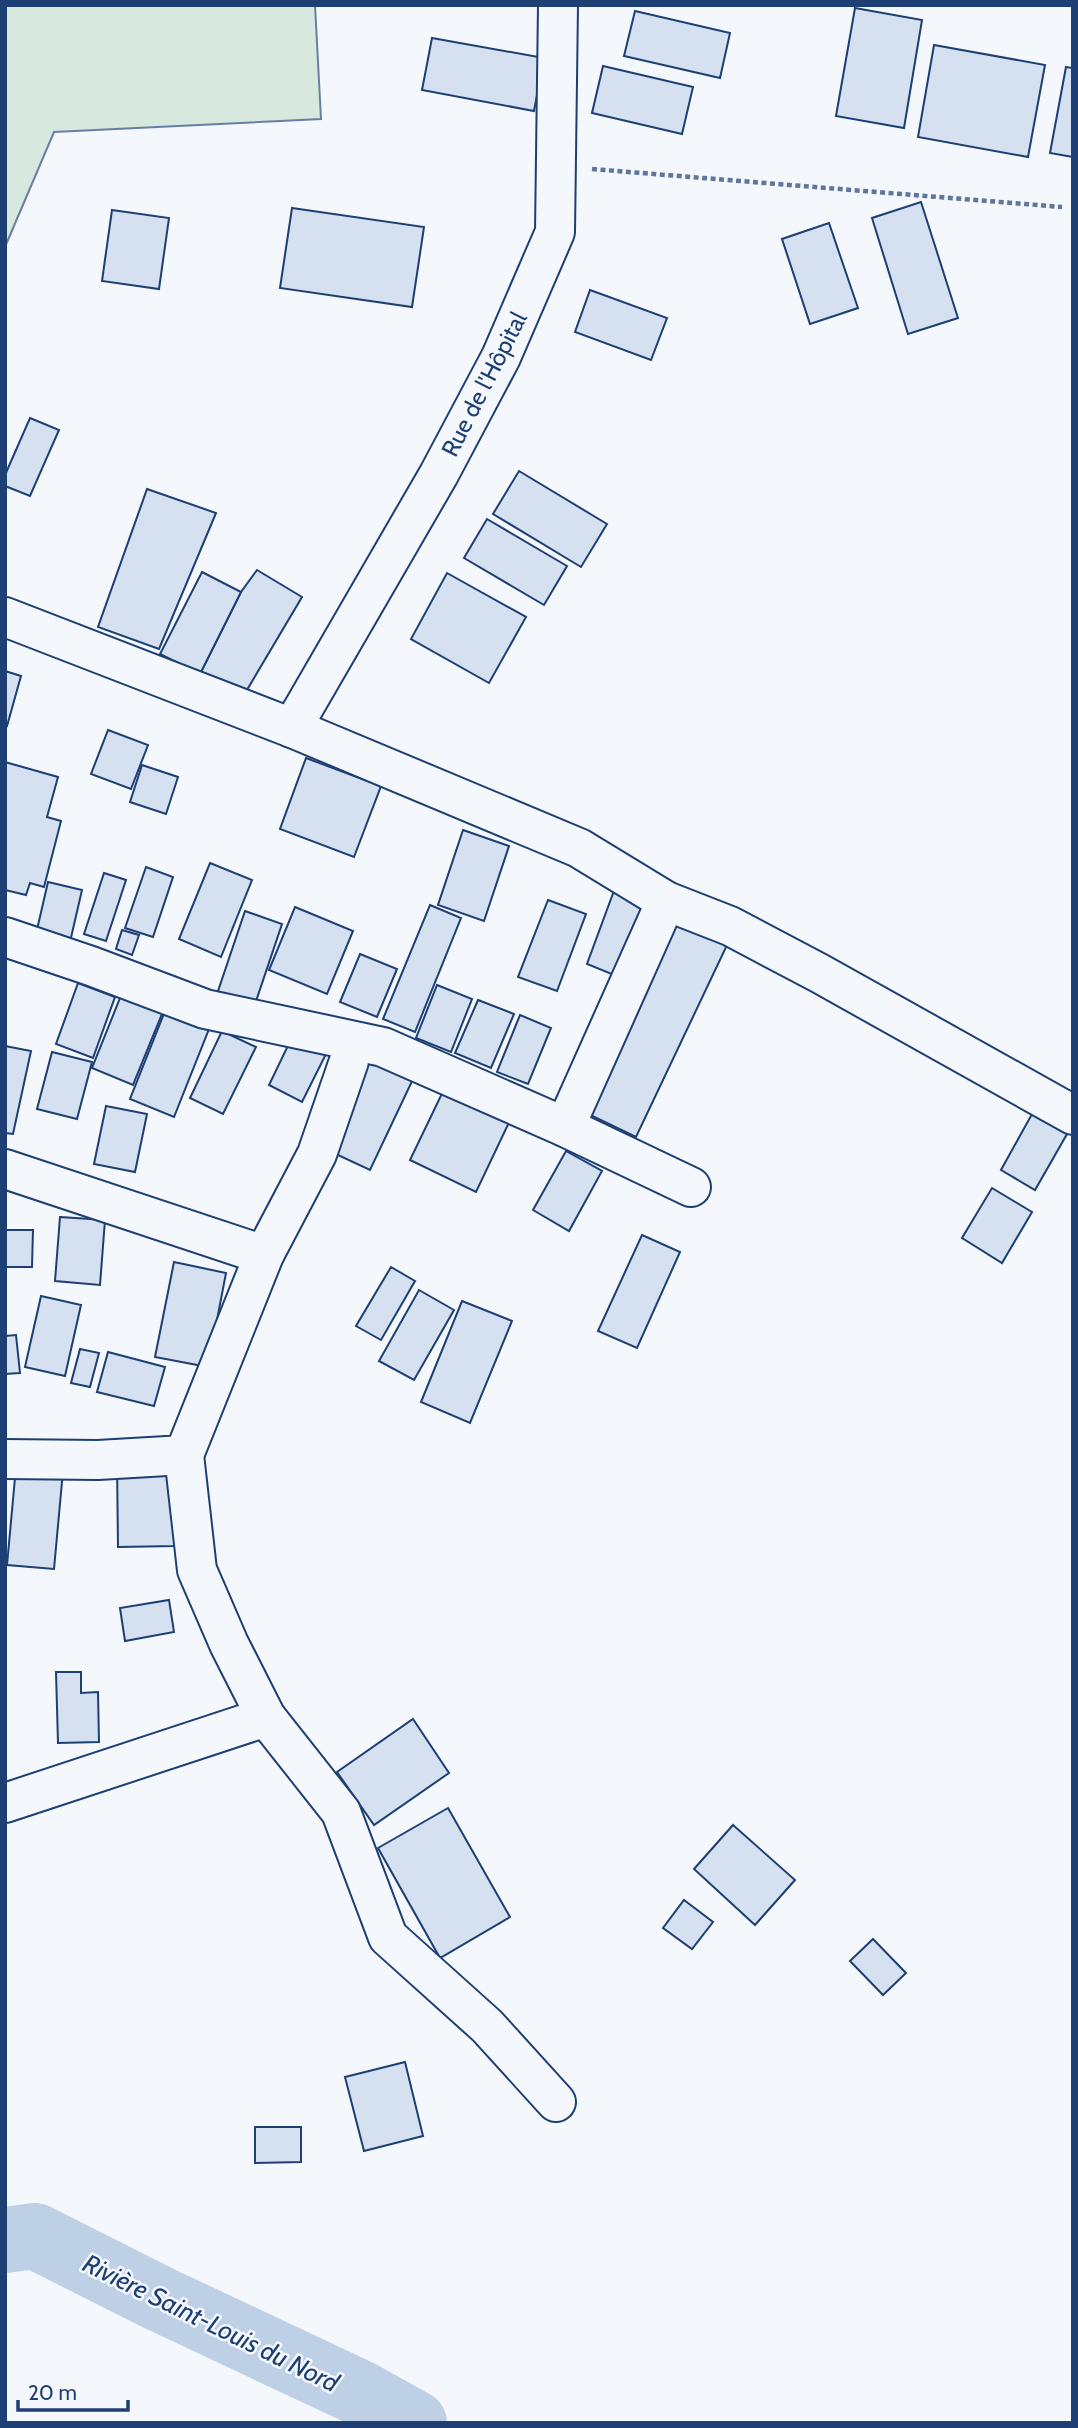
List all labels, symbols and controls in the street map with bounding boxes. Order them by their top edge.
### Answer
street label: Rue de l'Hôpital [435,306,533,461]
water label: Rivière Saint-Louis du Nord [78,2247,346,2400]
scale bar [18,2368,128,2412]
text: 20 m [28,2380,77,2405]

